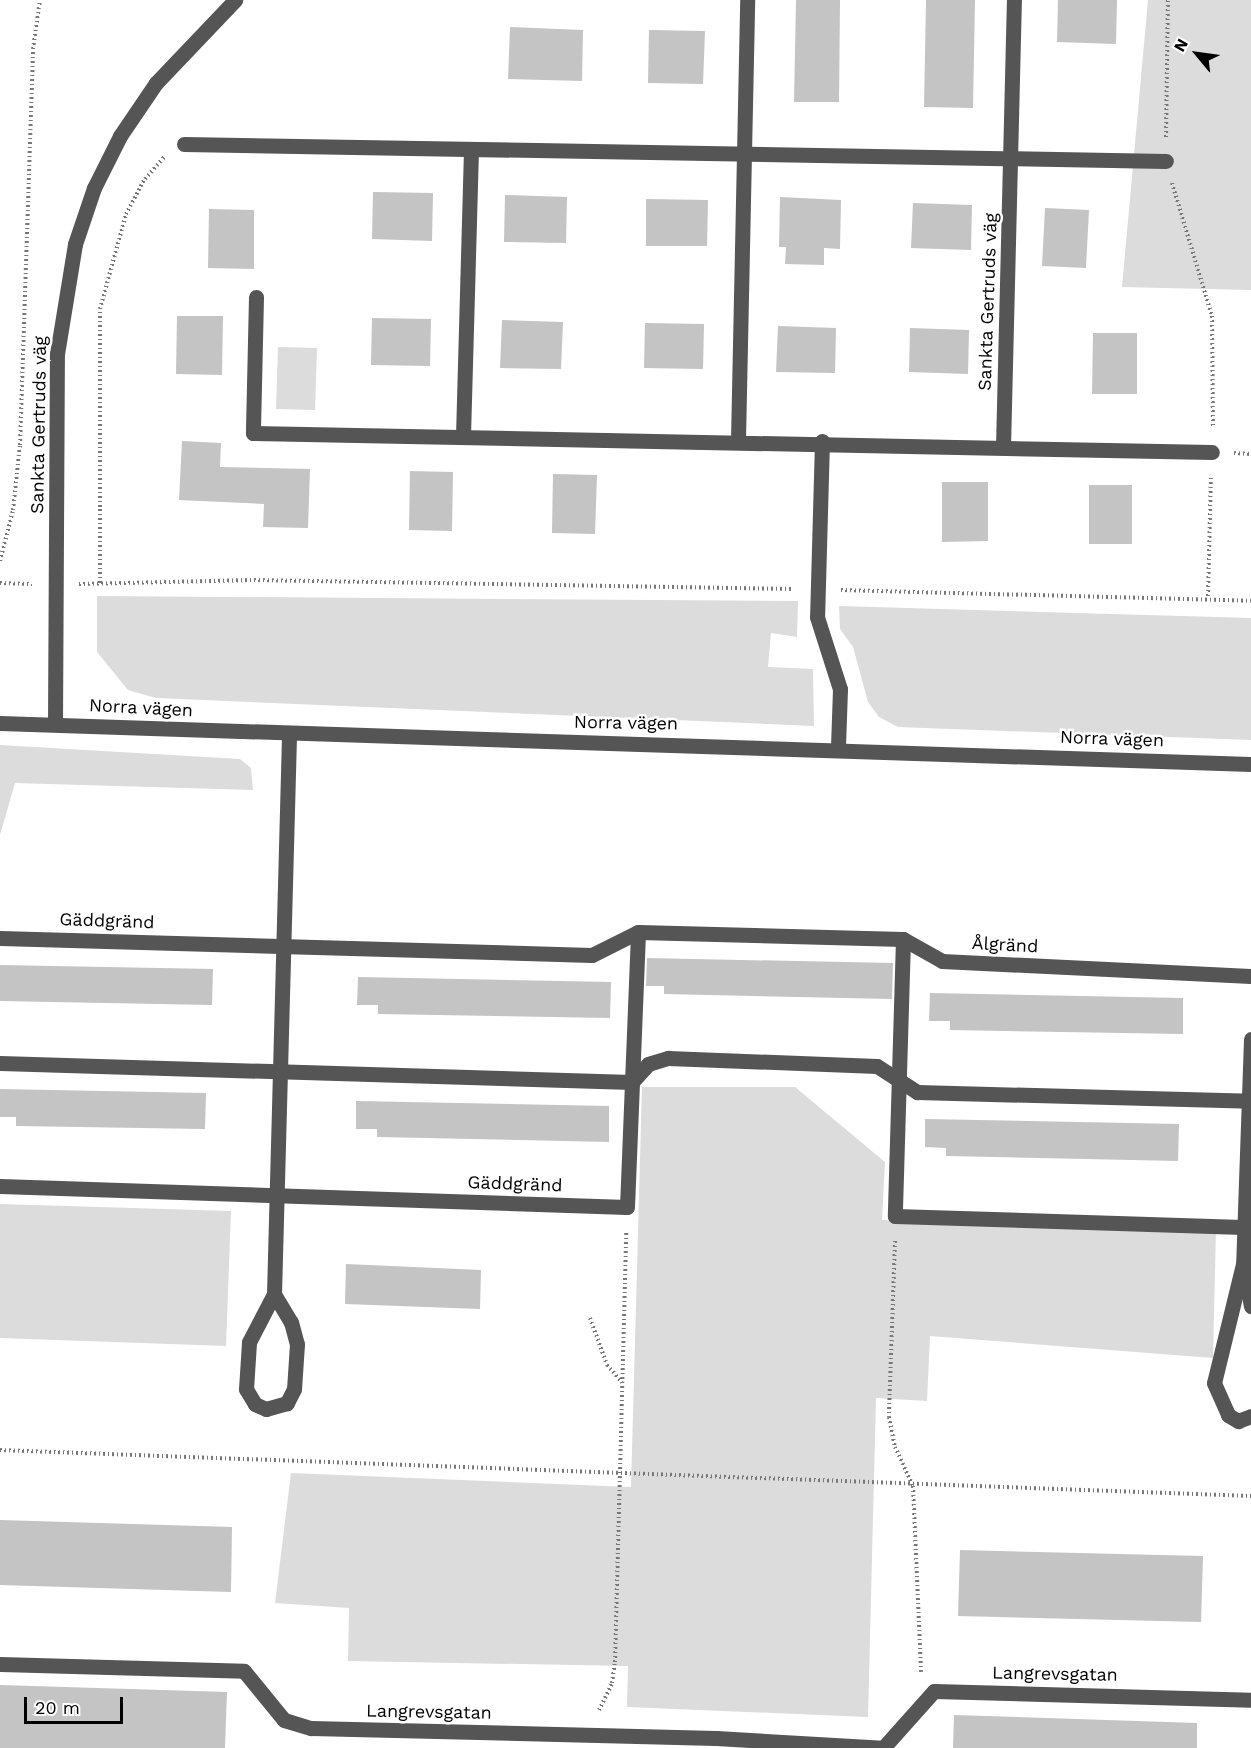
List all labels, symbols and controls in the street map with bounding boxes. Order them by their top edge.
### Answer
north arrow [1167,24,1227,84]
text: N [1170,35,1192,55]
street label: Sankta Gertruds väg [974,212,1002,392]
street label: Sankta Gertruds väg [27,335,51,515]
street label: Norra vägen [88,694,194,722]
street label: Norra vägen [573,711,679,735]
street label: Norra vägen [1059,726,1165,752]
street label: Gäddgränd [59,909,155,933]
street label: Ålgränd [971,932,1039,958]
street label: Gäddgränd [467,1172,563,1196]
street label: Langrevsgatan [992,1662,1118,1686]
scale bar [27,1685,126,1723]
text: 20 m [35,1697,80,1718]
street label: Langrevsgatan [366,1700,492,1724]

